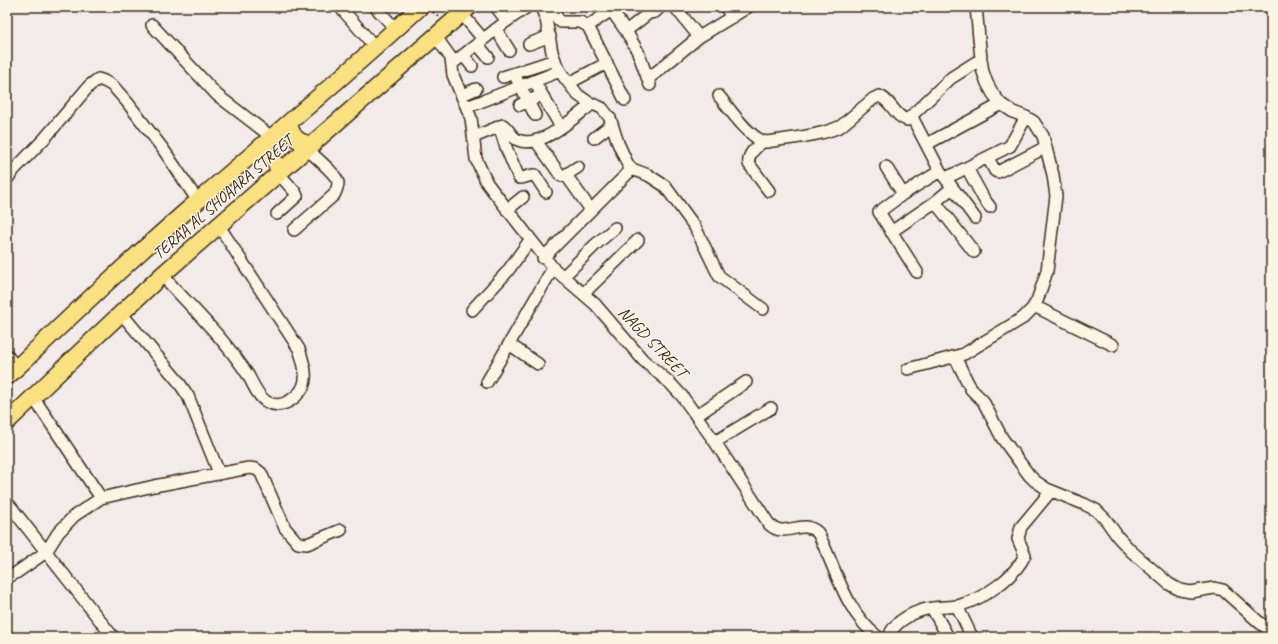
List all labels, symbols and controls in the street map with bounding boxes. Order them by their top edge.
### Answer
street label: TERAA AL SHOAARA STREET [148,128,300,264]
street label: NAGD STREET [614,302,694,384]

